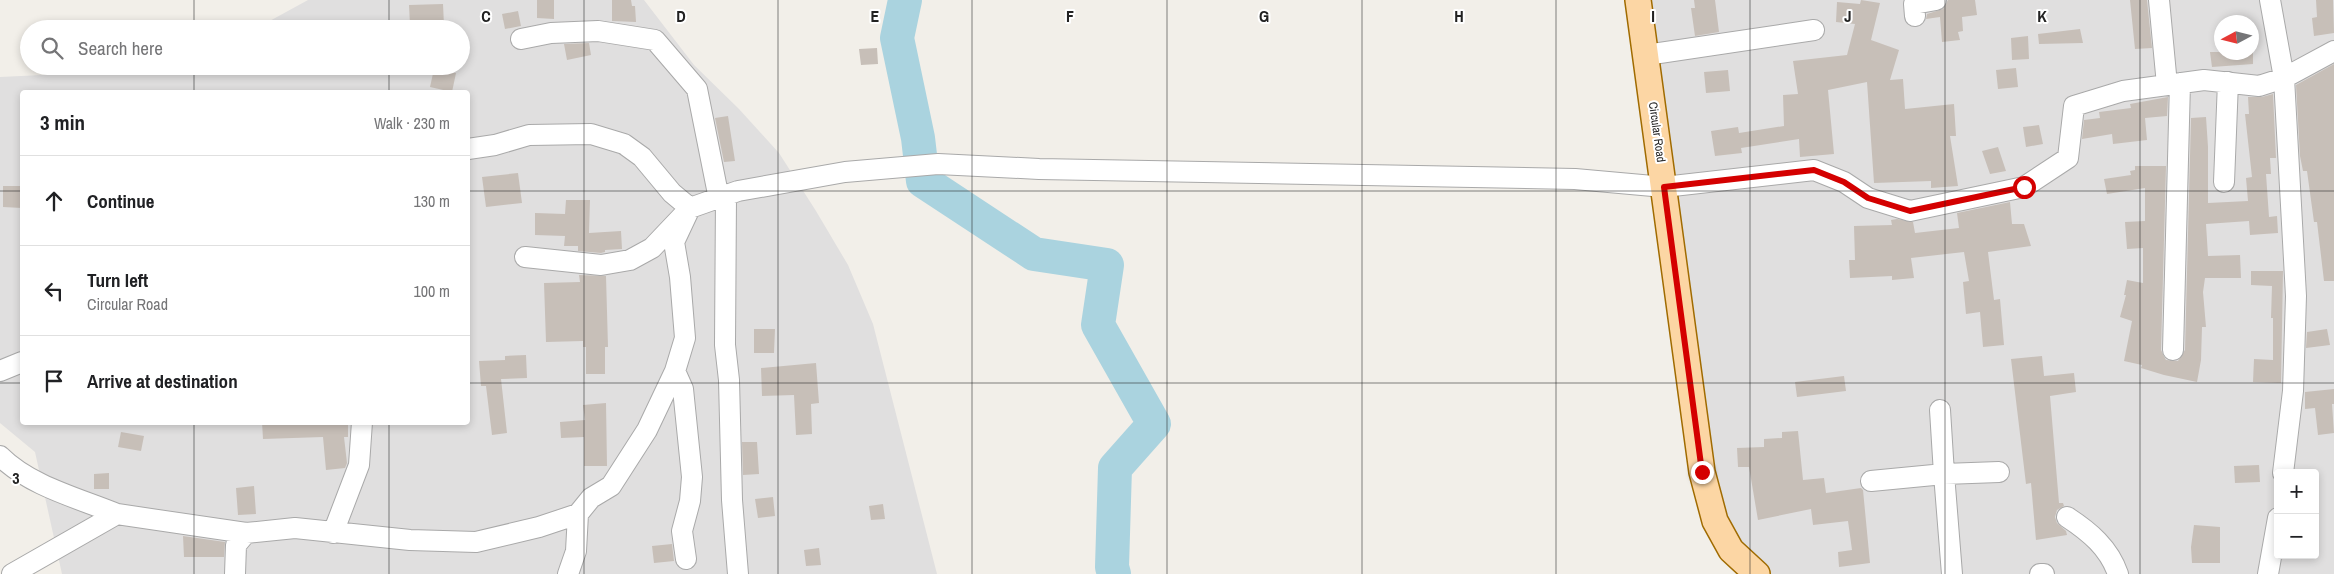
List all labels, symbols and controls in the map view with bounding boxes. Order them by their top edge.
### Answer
text: C [481,5,491,27]
text: D [676,5,686,27]
text: E [871,5,880,27]
text: F [1066,5,1074,27]
text: G [1259,5,1269,27]
text: H [1454,5,1464,27]
text: I [1651,5,1655,27]
text: J [1844,5,1852,27]
text: K [2037,5,2047,27]
north arrow [2214,15,2259,60]
search box [20,20,470,75]
icon: search [38,34,66,62]
text: Search here [78,35,163,61]
street label: Circular Road [1645,101,1669,163]
text: 3 min [40,108,85,137]
text: Walk · 230 m [374,112,450,134]
route start [2013,176,2036,199]
icon: ahead [40,187,68,215]
text: Continue [87,188,155,214]
text: 130 m [414,190,450,212]
text: Turn left [87,267,148,293]
icon: left [40,277,68,305]
text: 100 m [414,280,450,302]
text: Circular Road [87,293,168,315]
icon: arrive [40,367,68,395]
text: Arrive at destination [87,368,238,394]
route end [1691,461,1714,484]
text: 3 [12,467,20,489]
map controls [2274,469,2319,559]
button: + [2274,469,2319,514]
button: − [2274,514,2319,559]

